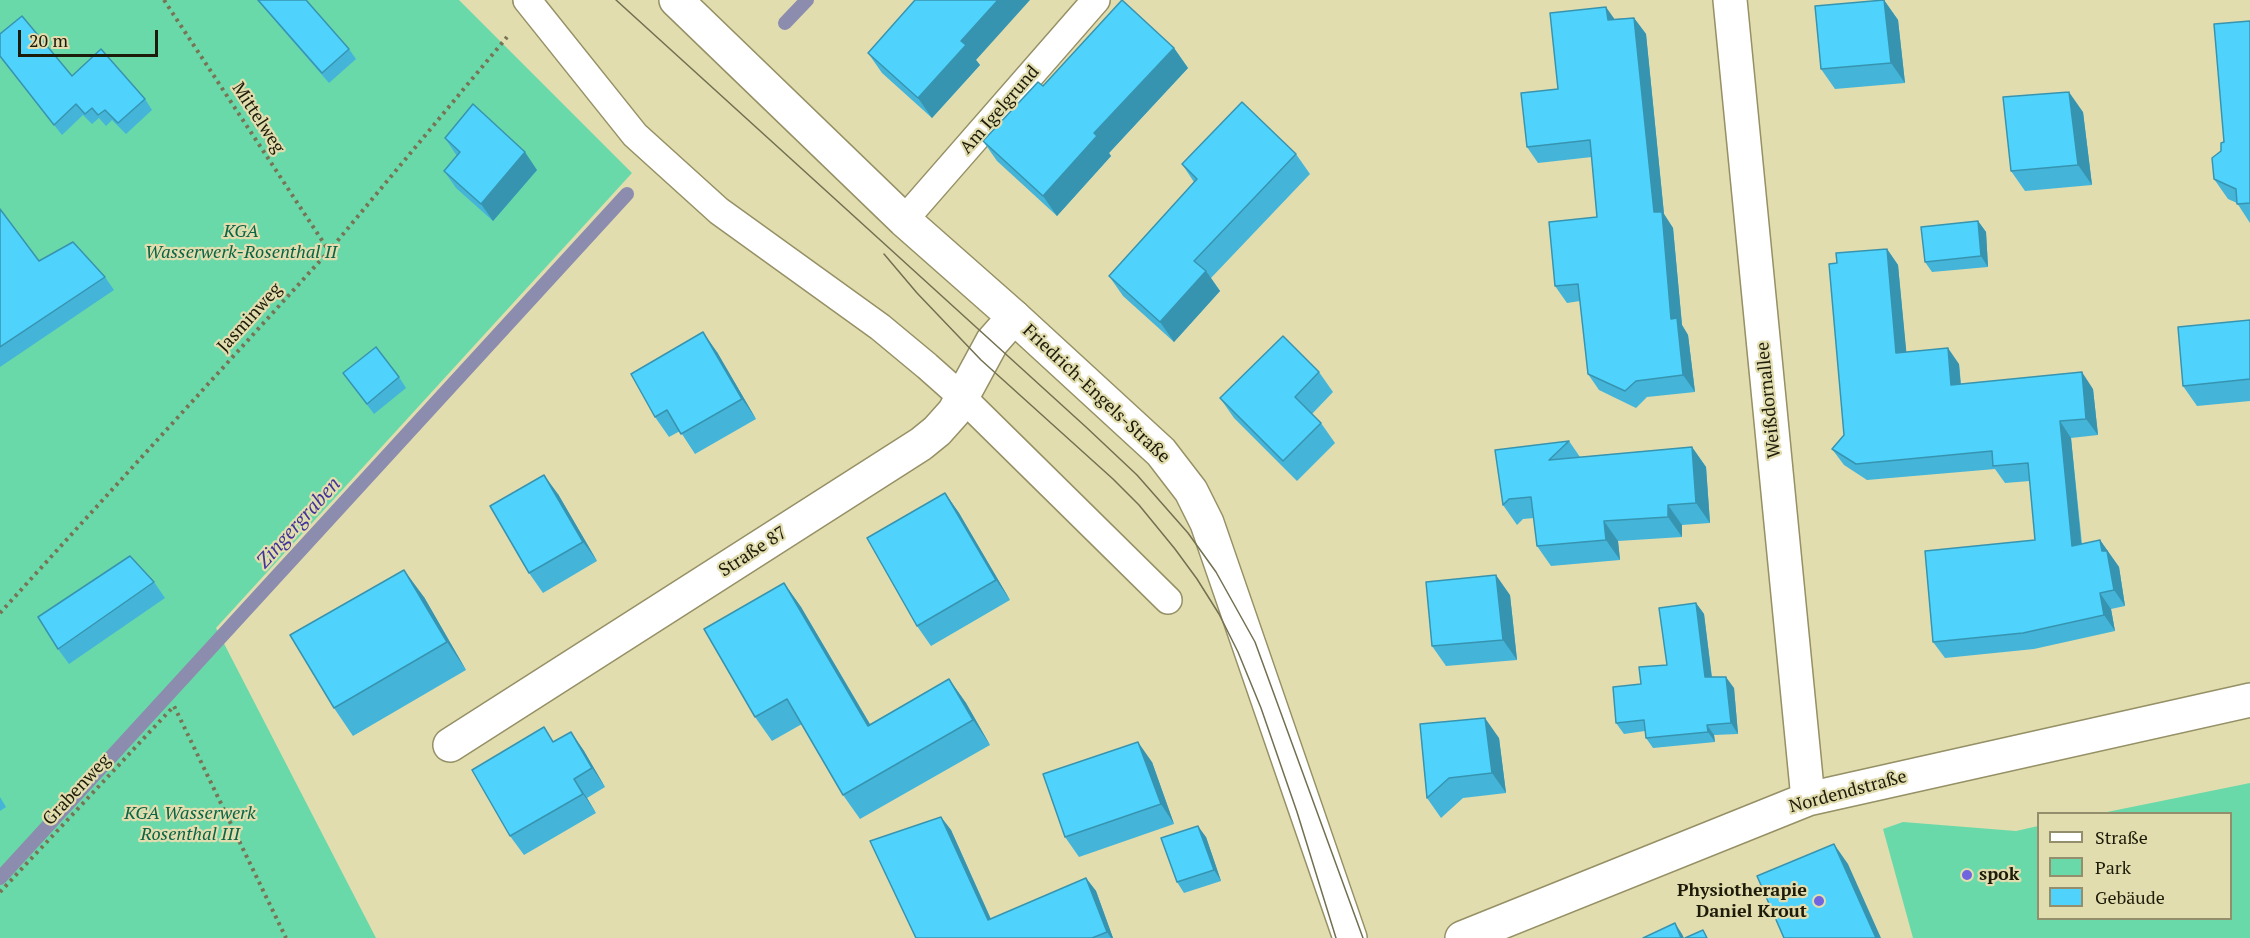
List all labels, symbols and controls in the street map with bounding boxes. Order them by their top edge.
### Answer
scale bar [21,18,160,56]
text: 20 m [29,28,68,52]
street label: Am Igelgrund [956,61,1044,159]
street label: Mittelweg [227,78,289,158]
park label: KGA Wasserwerk-Rosenthal II [145,221,337,264]
street label: Jasminweg [213,279,287,357]
street label: Friedrich-Engels-Straße [1018,320,1174,468]
street label: Weißdornallee [1752,341,1786,459]
water label: Zingergraben [252,473,346,573]
street label: Straße 87 [715,522,791,582]
street label: Grabenweg [39,750,115,830]
street label: Nordendstraße [1787,766,1909,818]
park label: KGA Wasserwerk Rosenthal III [124,803,256,846]
legend [2037,812,2232,920]
text: Straße [2095,825,2148,849]
text: Park [2095,855,2131,879]
place label: spok [1979,864,2019,886]
marker: spok [1960,868,1974,882]
place label: Physiotherapie Daniel Krout [1677,880,1807,922]
text: Gebäude [2095,885,2165,909]
marker: Physiotherapie Daniel Krout [1812,894,1826,908]

